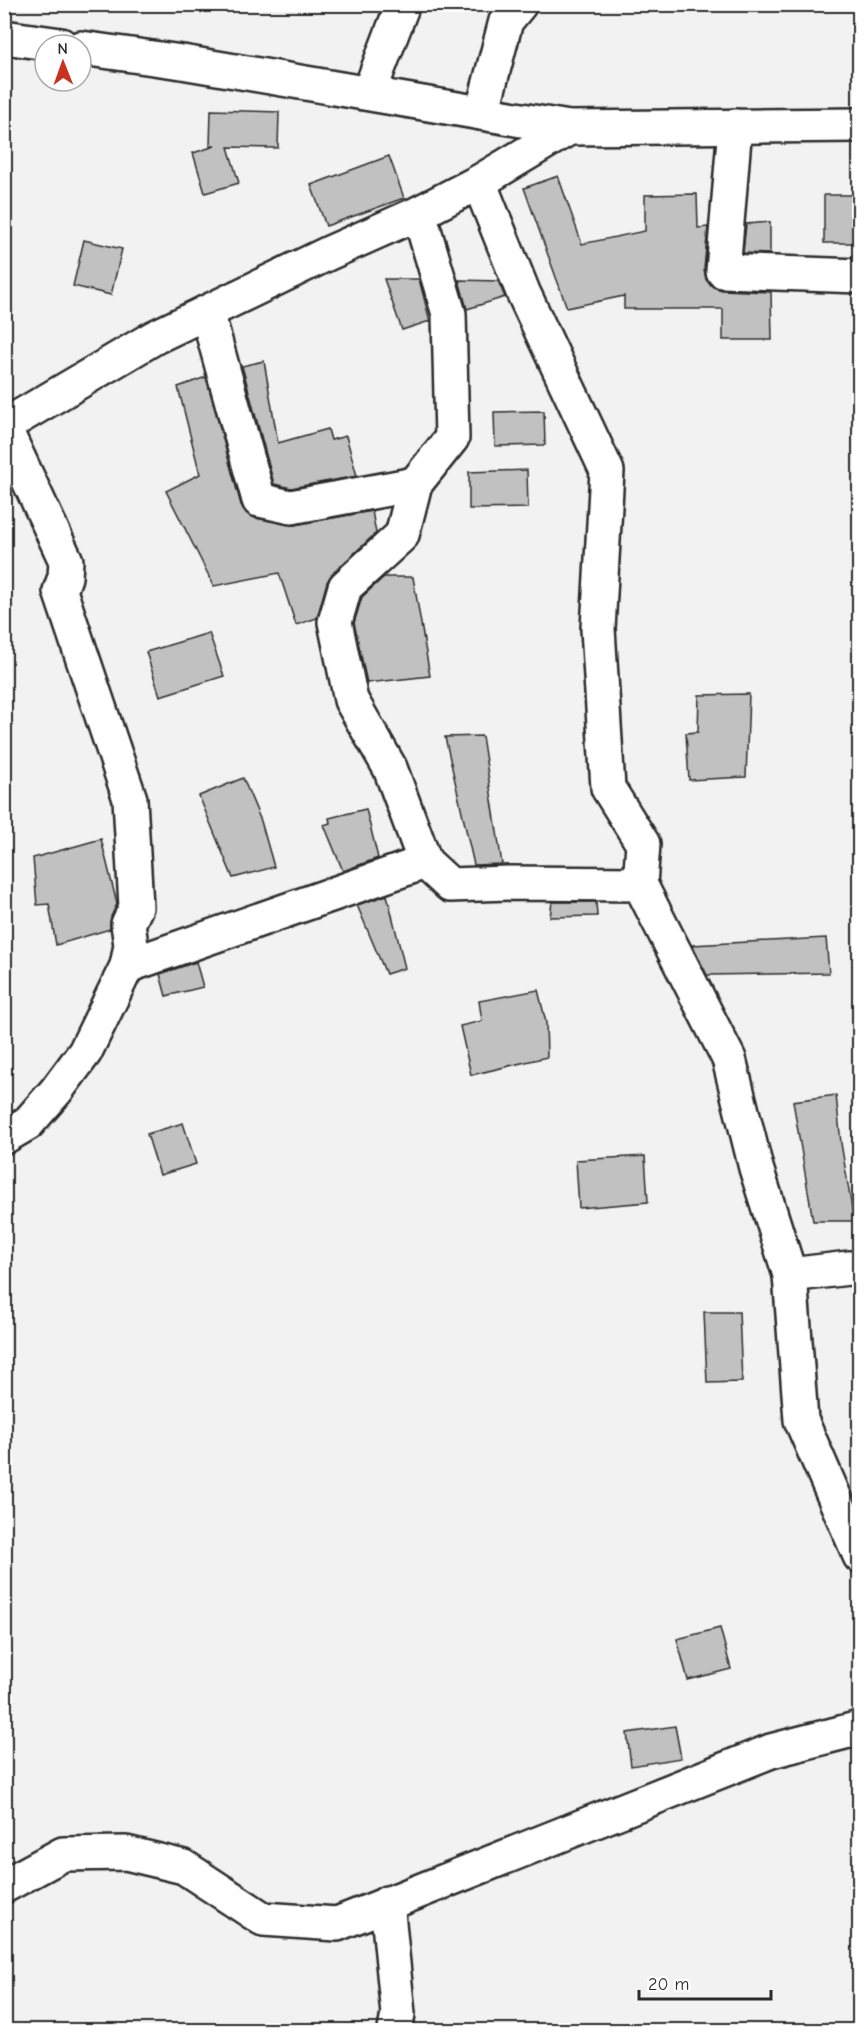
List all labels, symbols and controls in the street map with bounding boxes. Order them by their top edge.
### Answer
north arrow [33,33,93,93]
text: N [57,40,68,58]
scale bar [639,1963,771,2001]
text: 20 m [648,1974,689,1995]

